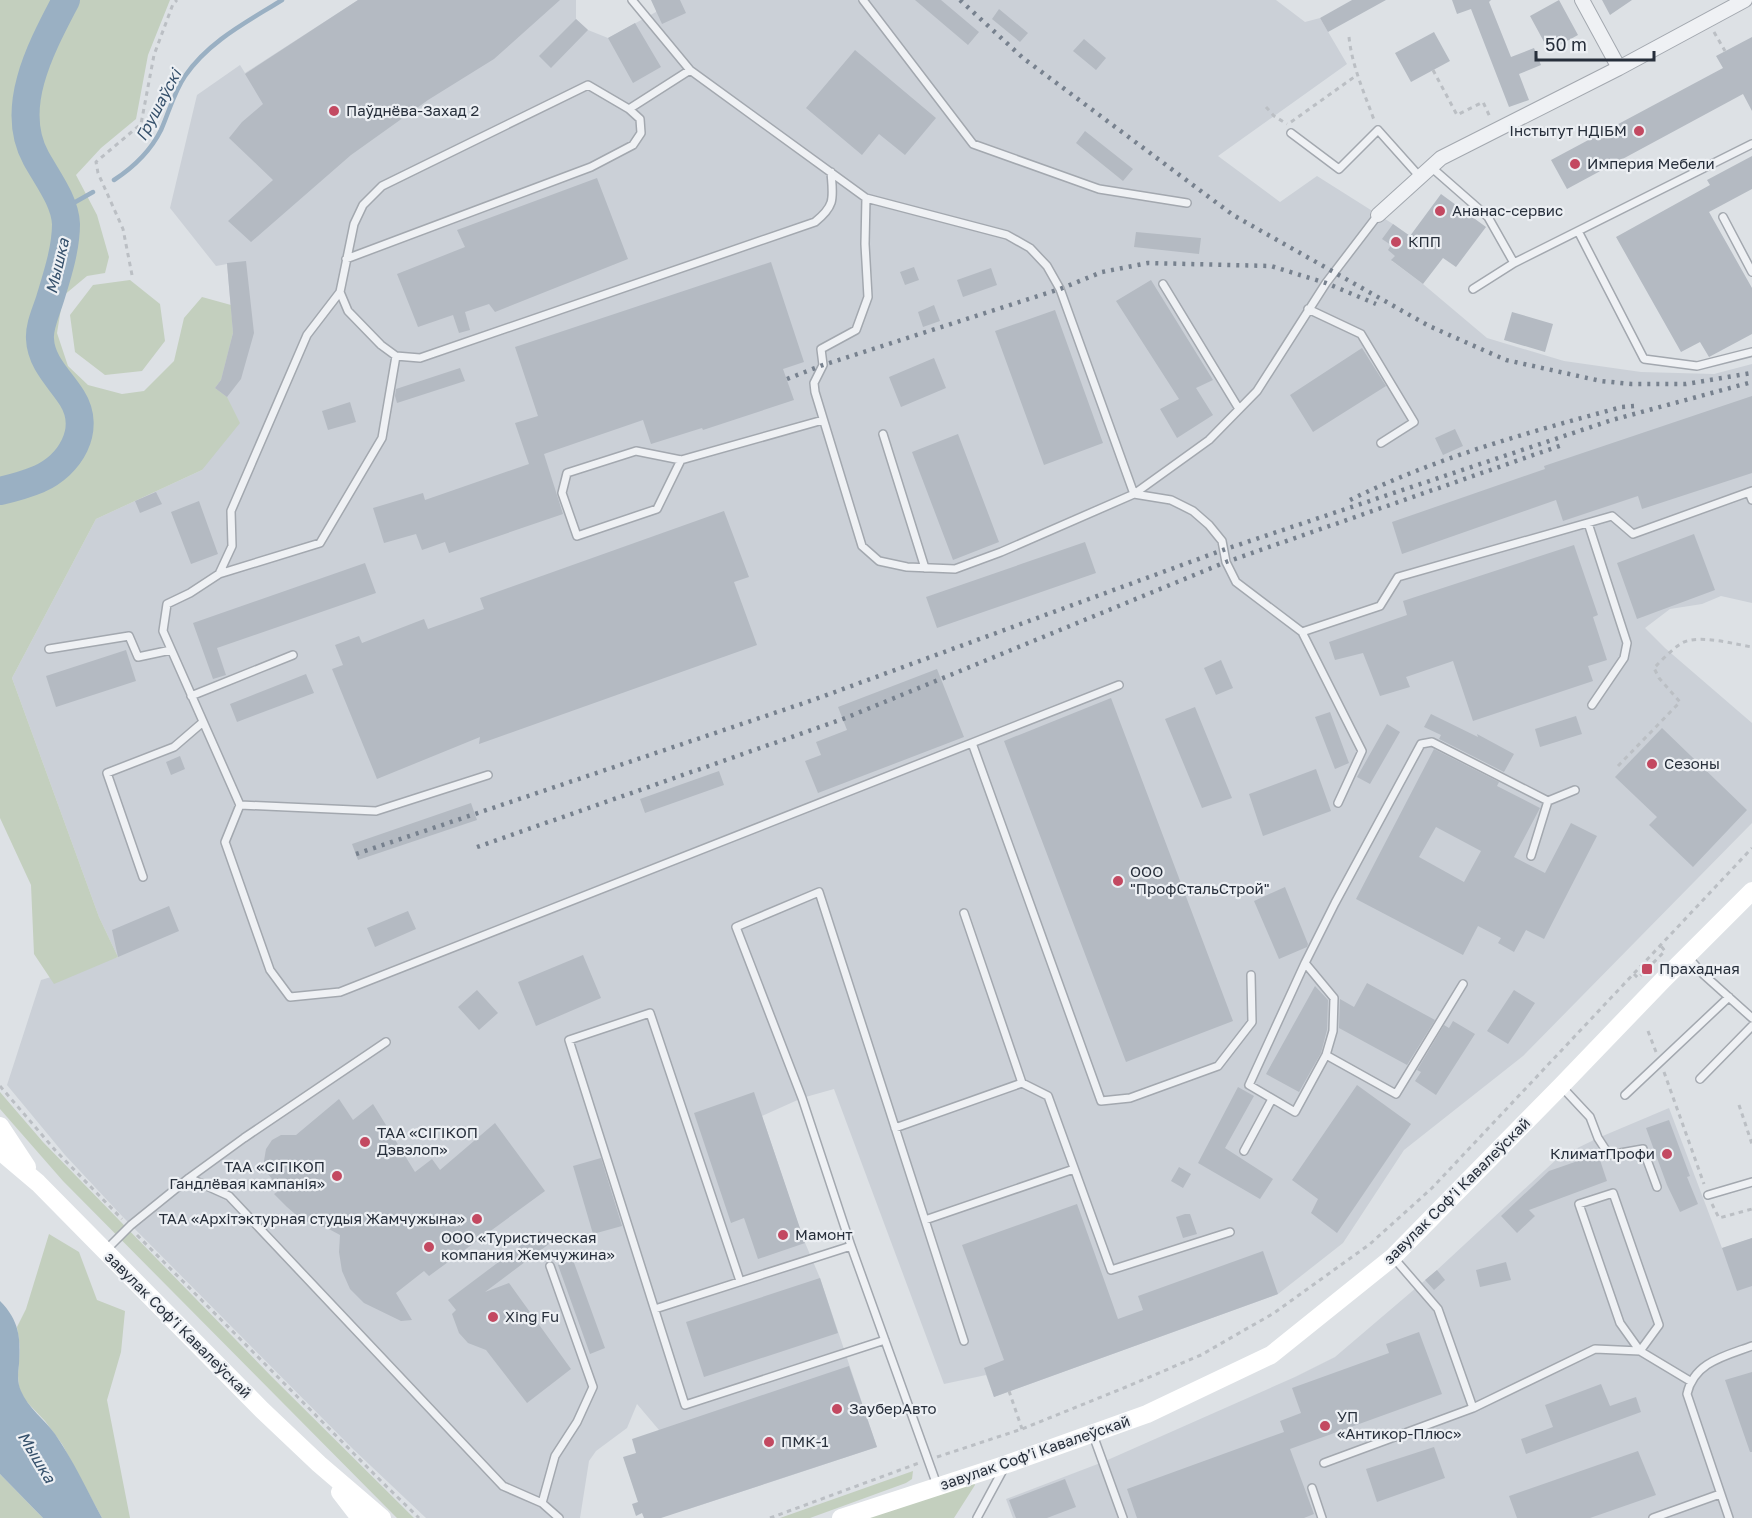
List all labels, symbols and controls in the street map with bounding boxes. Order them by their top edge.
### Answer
scale bar [1536,24,1654,62]
text: 50 m [1545,33,1587,55]
water label: Грушаўскі [131,64,186,144]
place label: Паўднёва-Захад 2 [346,101,479,119]
marker: Паўднёва-Захад 2 [327,104,341,118]
place label: Інстытут НДІБМ [1509,121,1627,139]
marker: Інстытут НДІБМ [1632,124,1646,138]
place label: Империя Мебели [1587,154,1715,172]
marker: Империя Мебели [1568,157,1582,171]
place label: Ананас-сервис [1452,201,1563,219]
marker: Ананас-сервис [1433,204,1447,218]
place label: КПП [1408,232,1441,250]
water label: Мышка [41,235,73,296]
marker: КПП [1389,235,1403,249]
place label: Сезоны [1664,754,1720,772]
marker: Сезоны [1645,757,1659,771]
place label: ООО "ПрофСтальСтрой" [1130,862,1270,897]
marker: ООО "ПрофСтальСтрой" [1111,874,1125,888]
place label: Прахадная [1659,959,1740,977]
marker: Прахадная [1640,962,1654,976]
street label: завулак Софʼі Кавалеўскай [1379,1113,1533,1267]
place label: ТАА «СІГІКОП Дэвэлоп» [377,1123,478,1158]
marker: ТАА «СІГІКОП Дэвэлоп» [358,1135,372,1149]
place label: КлиматПрофи [1550,1144,1655,1162]
marker: КлиматПрофи [1660,1147,1674,1161]
place label: ТАА «СІГІКОП Гандлёвая кампанія» [169,1157,325,1192]
marker: ТАА «СІГІКОП Гандлёвая кампанія» [330,1169,344,1183]
place label: ТАА «Архітэктурная студыя Жамчужына» [159,1209,465,1227]
marker: ТАА «Архітэктурная студыя Жамчужына» [470,1212,484,1226]
place label: Мамонт [795,1225,853,1243]
place label: ООО «Туристическая компания Жемчужина» [441,1228,615,1263]
marker: Мамонт [776,1228,790,1242]
marker: ООО «Туристическая компания Жемчужина» [422,1240,436,1254]
street label: завулак Софʼі Кавалеўскай [102,1247,256,1401]
place label: Xing Fu [505,1307,559,1325]
marker: Xing Fu [486,1310,500,1324]
place label: ЗауберАвто [849,1399,937,1417]
marker: ЗауберАвто [830,1402,844,1416]
place label: УП «Антикор-Плюс» [1337,1407,1461,1442]
street label: завулак Софʼі Кавалеўскай [937,1411,1132,1493]
marker: УП «Антикор-Плюс» [1318,1419,1332,1433]
water label: Мышка [14,1428,61,1487]
place label: ПМК-1 [781,1432,829,1450]
marker: ПМК-1 [762,1435,776,1449]

